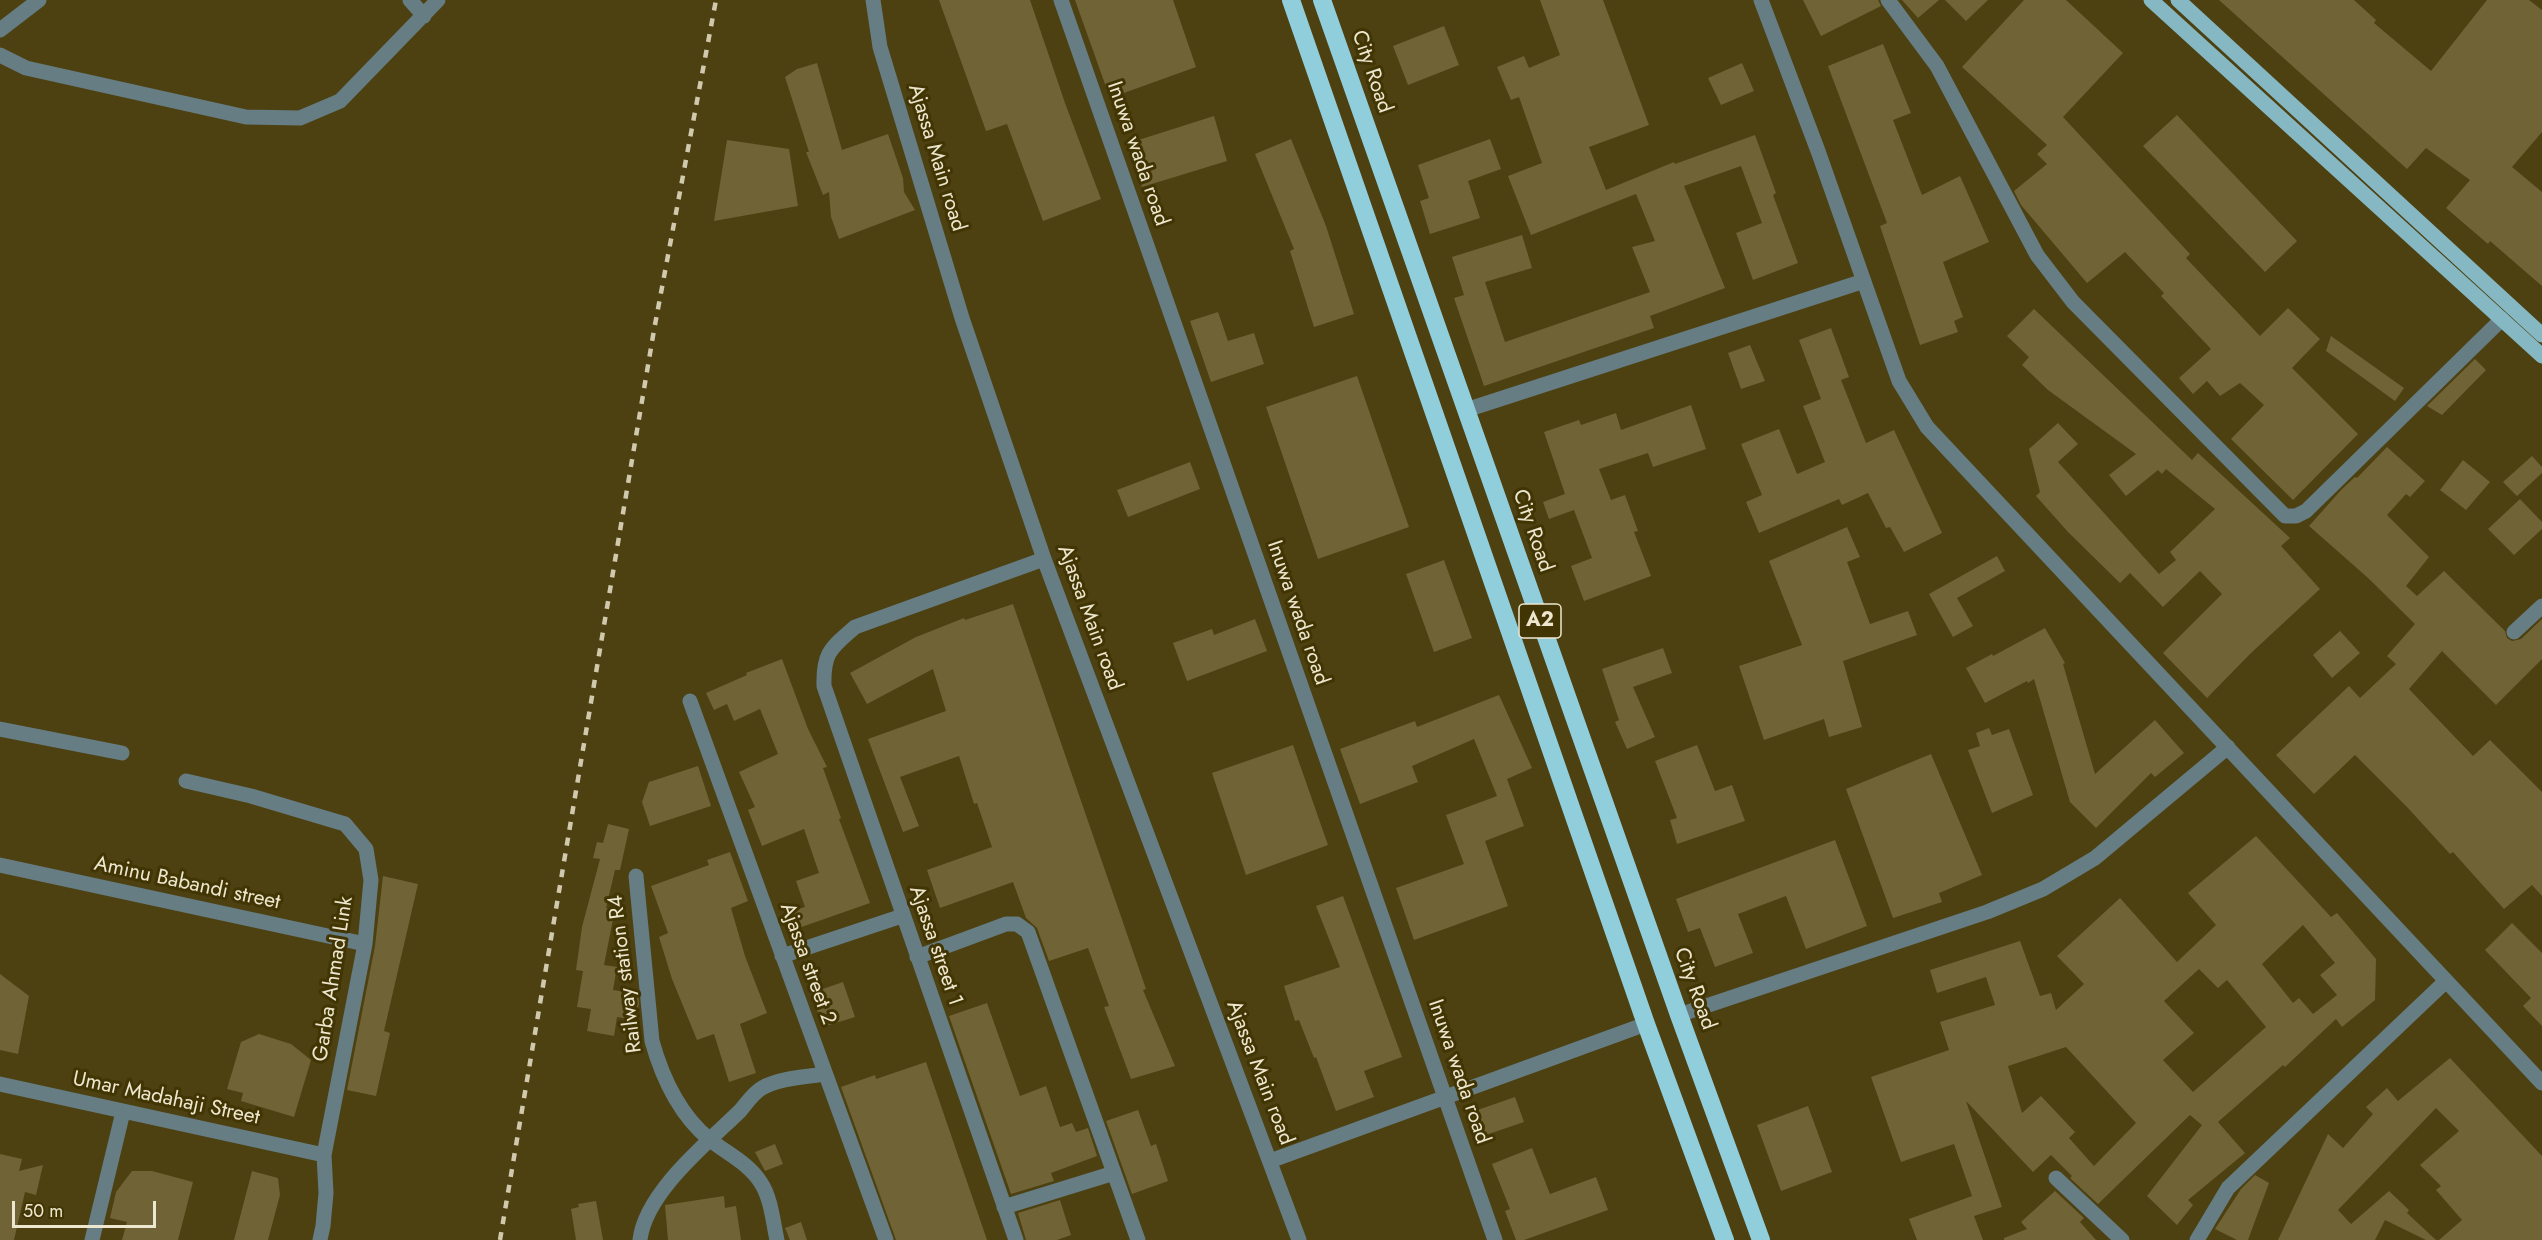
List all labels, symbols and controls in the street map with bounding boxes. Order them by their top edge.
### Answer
street label: City Road [1345,27,1397,117]
street label: Inuwa wada road [1100,78,1174,230]
street label: Ajassa Main road [902,81,970,235]
street label: City Road [1506,486,1558,576]
street label: Inuwa wada road [1260,537,1334,689]
street label: Ajassa Main road [1051,542,1127,694]
road number: A2 [1519,604,1561,638]
street label: Aminu Babandi street [92,852,282,916]
street label: Ajassa street 1 [903,883,967,1009]
street label: Railway station R4 [604,894,648,1054]
street label: Garba Ahmad Link [309,895,359,1063]
street label: Ajassa street 2 [773,900,841,1028]
street label: City Road [1668,944,1720,1034]
street label: Inuwa wada road [1421,996,1495,1148]
street label: Ajassa Main road [1220,997,1298,1149]
street label: Umar Madahaji Street [70,1067,262,1131]
scale bar [15,1189,159,1227]
text: 50 m [23,1198,63,1224]

